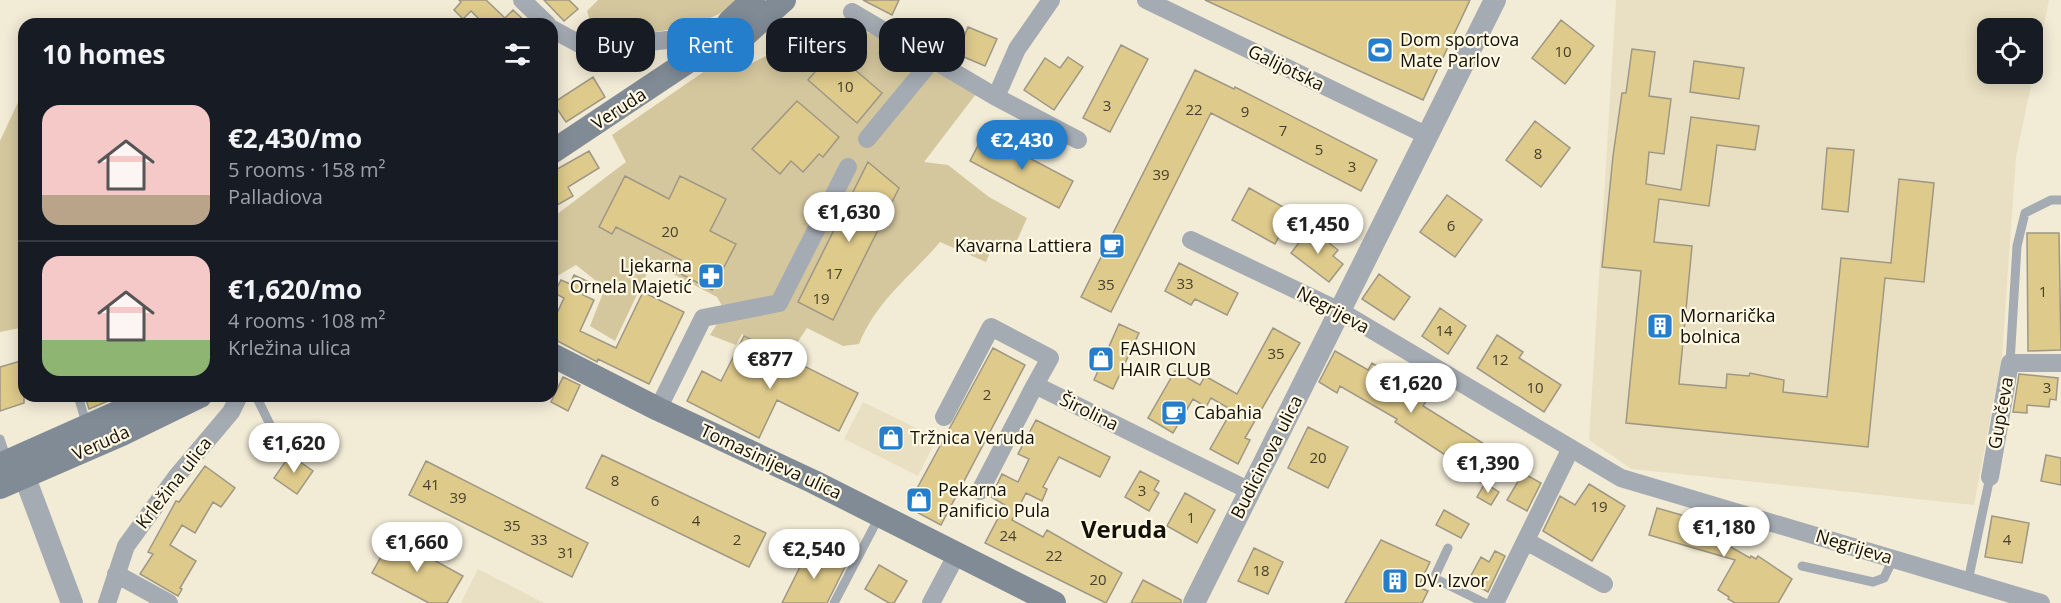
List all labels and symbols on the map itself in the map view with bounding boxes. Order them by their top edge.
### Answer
place label: Dom sportova Mate Parlov [1400,27,1519,72]
sports icon: Dom sportova Mate Parlov [1365,35,1395,65]
street label: Galijotska [1244,38,1329,96]
house number: 10 [1554,41,1572,61]
house number: 10 [836,76,854,96]
street label: Veruda [587,82,650,135]
house number: 3 [1103,95,1111,115]
house number: 22 [1185,99,1203,119]
house number: 9 [1241,101,1249,121]
pin: €2,430 [973,120,1071,171]
house number: 7 [1279,120,1287,140]
house number: 5 [1315,139,1323,159]
house number: 8 [1534,143,1542,163]
house number: 3 [1348,156,1356,176]
house number: 39 [1152,164,1170,184]
pin: €1,630 [800,192,898,243]
pin: €1,450 [1269,204,1367,255]
house number: 6 [1447,215,1455,235]
house number: 20 [661,221,679,241]
cafe icon: Kavarna Lattiera [1097,231,1127,261]
place label: Kavarna Lattiera [955,233,1092,257]
place label: Ljekarna Ornela Majetić [570,253,692,298]
pharmacy icon: Ljekarna Ornela Majetić [696,261,726,291]
house number: 17 [825,263,843,283]
house number: 33 [1176,273,1194,293]
house number: 35 [1097,274,1115,294]
street label: Negrijeva [1293,280,1374,338]
house number: 1 [2039,281,2047,301]
house number: 19 [812,288,830,308]
place label: Mornarička bolnica [1680,303,1775,348]
building icon: Mornarička bolnica [1645,311,1675,341]
house number: 14 [1435,320,1453,340]
place label: FASHION HAIR CLUB [1120,336,1211,381]
pin: €877 [734,339,806,390]
house number: 35 [1267,343,1285,363]
shop icon: FASHION HAIR CLUB [1086,344,1116,374]
house number: 12 [1491,349,1509,369]
pin: €1,620 [1362,363,1460,414]
street label: Gupčeva [1982,375,2018,451]
house number: 10 [1526,377,1544,397]
house number: 3 [2043,377,2051,397]
house number: 2 [983,384,991,404]
street label: Širolina [1056,387,1123,436]
street label: Budicinova ulica [1225,391,1308,522]
cafe icon: Cabahia [1159,398,1189,428]
place label: Cabahia [1194,400,1262,424]
street label: Tomasinijeva ulica [697,418,846,504]
street label: Veruda [68,419,133,465]
pin: €1,620 [245,423,343,474]
shop icon: Tržnica Veruda [876,423,906,453]
place label: Tržnica Veruda [910,425,1035,449]
street label: Krležina ulica [130,431,217,533]
pin: €1,390 [1439,443,1537,494]
house number: 20 [1309,447,1327,467]
house number: 8 [611,470,619,490]
house number: 41 [422,474,440,494]
place label: Pekarna Panificio Pula [938,477,1050,522]
house number: 3 [1138,480,1146,500]
shop icon: Pekarna Panificio Pula [904,485,934,515]
house number: 39 [449,487,467,507]
house number: 6 [651,490,659,510]
house number: 19 [1590,496,1608,516]
house number: 1 [1187,507,1195,527]
pin: €1,180 [1675,507,1773,558]
house number: 4 [692,510,701,530]
district label: Veruda [1081,512,1167,545]
house number: 35 [503,515,521,535]
pin: €1,660 [368,522,466,573]
street label: Negrijeva [1813,523,1896,569]
house number: 24 [999,525,1017,545]
house number: 33 [530,529,548,549]
house number: 2 [733,529,741,549]
pin: €2,540 [765,529,863,580]
house number: 4 [2003,529,2012,549]
house number: 31 [557,542,575,562]
house number: 22 [1045,545,1063,565]
house number: 18 [1252,560,1270,580]
building icon: DV. Izvor [1380,566,1410,596]
place label: DV. Izvor [1414,568,1488,592]
house number: 20 [1089,569,1107,589]

